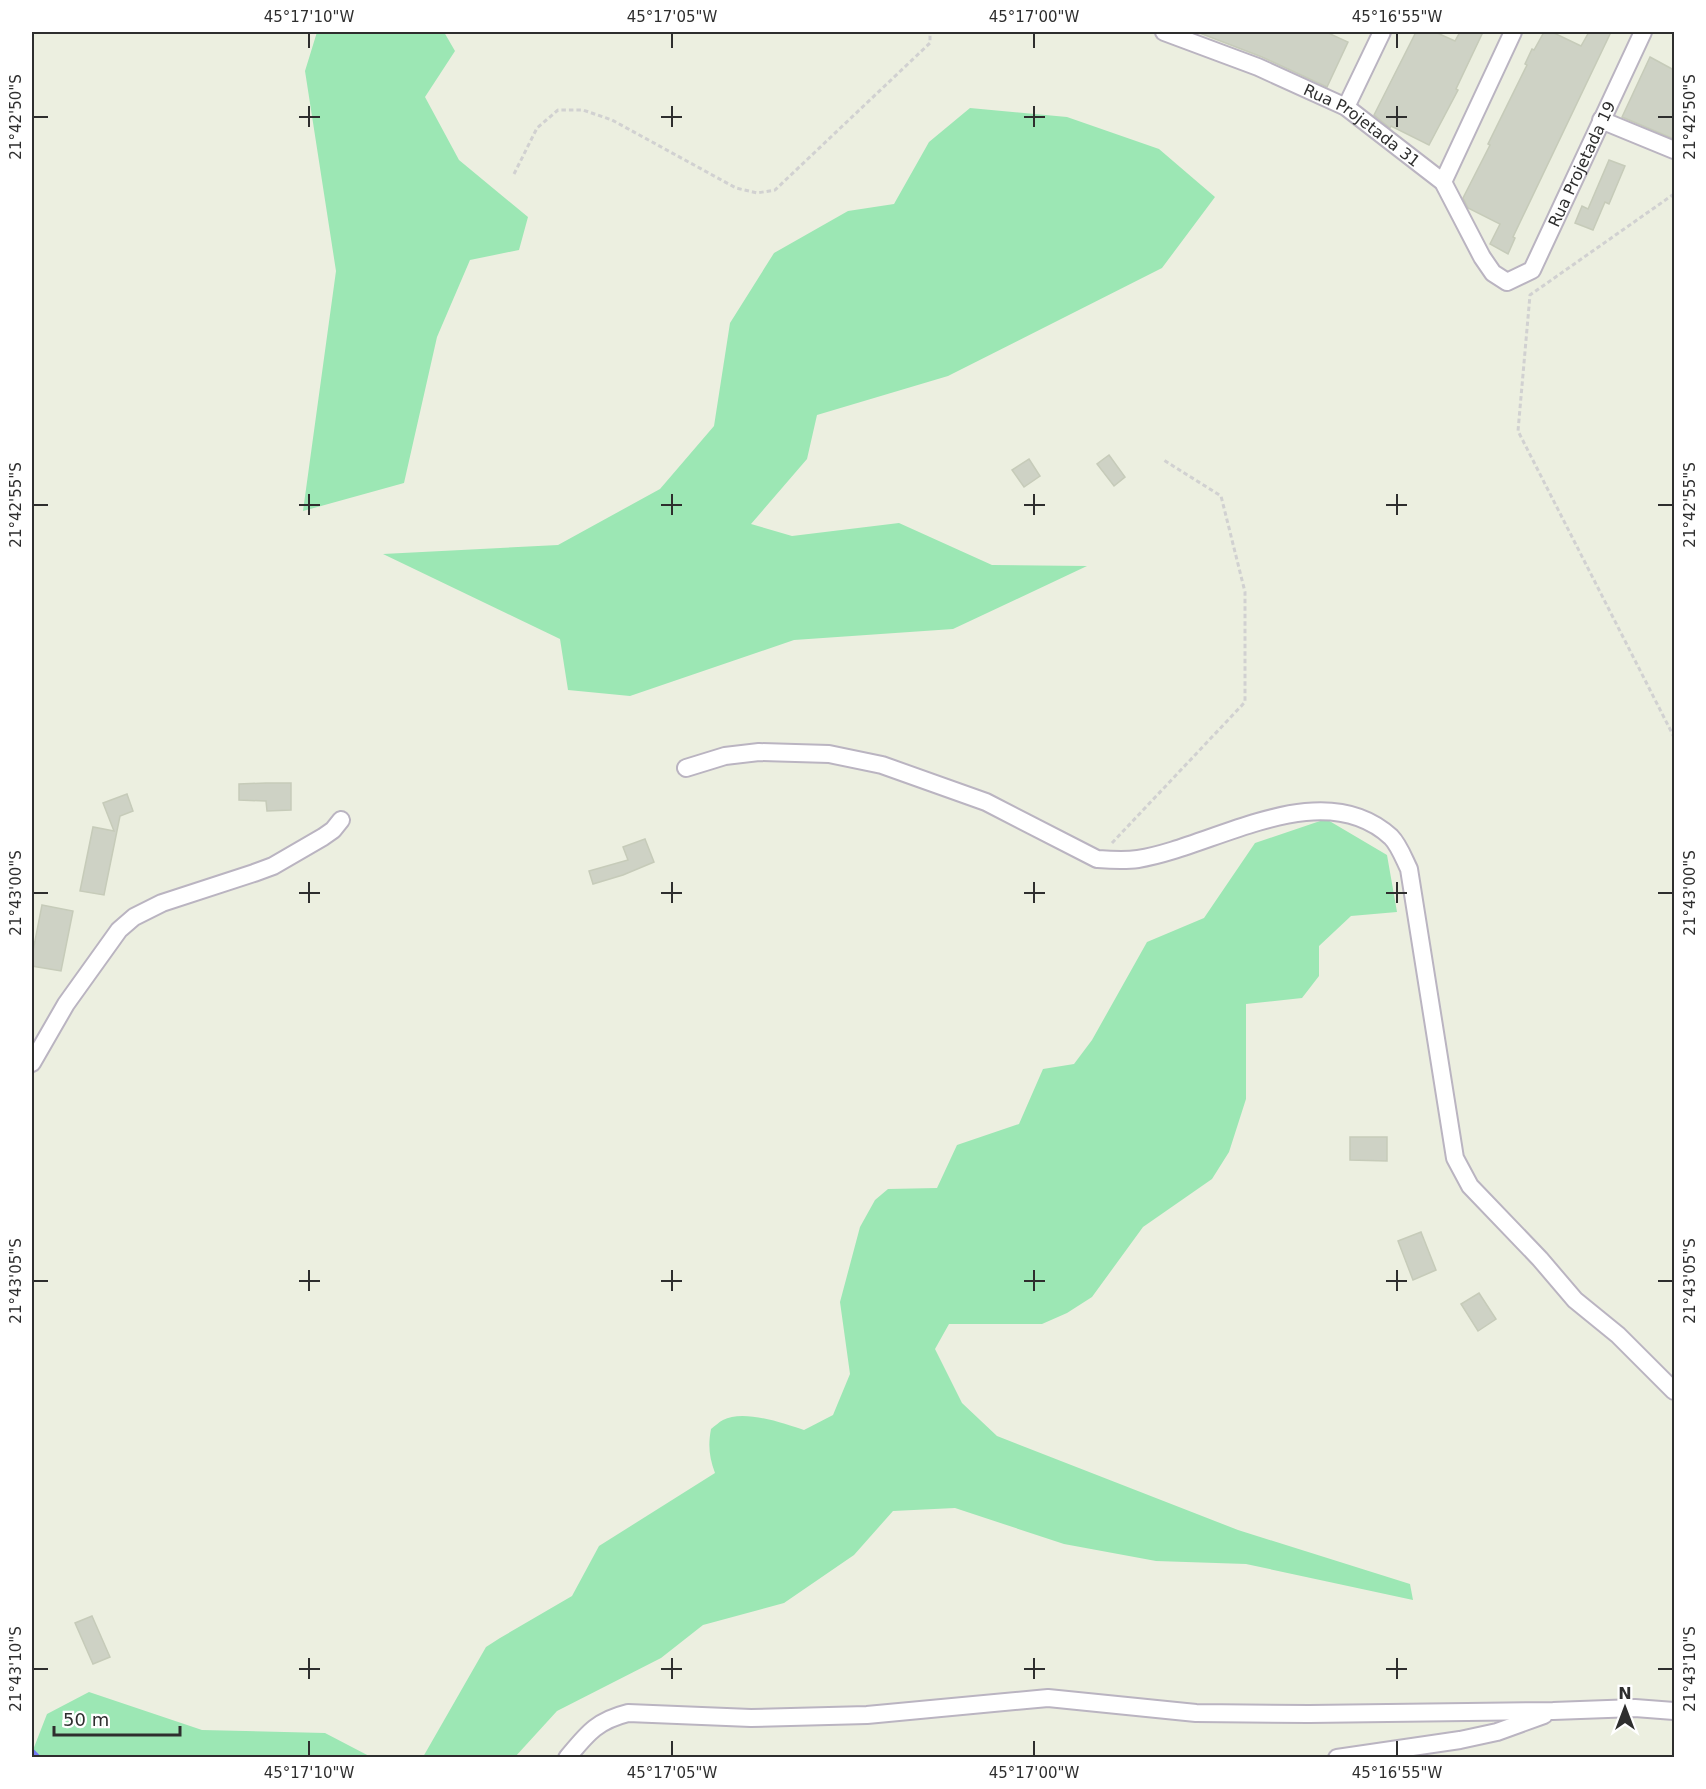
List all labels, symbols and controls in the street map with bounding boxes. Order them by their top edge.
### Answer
text: 45°17'10"W [264,8,354,26]
text: 45°17'05"W [627,8,717,26]
text: 45°17'00"W [989,8,1079,26]
text: 45°16'55"W [1352,8,1442,26]
text: 21°42'50"S [7,74,25,160]
text: 21°42'50"S [1681,74,1699,160]
street label: Rua Projetada 31 [1301,80,1424,171]
street label: Rua Projetada 19 [1544,98,1619,230]
text: 21°42'55"S [7,462,25,548]
text: 21°42'55"S [1681,462,1699,548]
text: 21°43'00"S [7,850,25,936]
text: 21°43'00"S [1681,850,1699,936]
text: 21°43'05"S [7,1238,25,1324]
text: 21°43'05"S [1681,1238,1699,1324]
text: 21°43'10"S [7,1626,25,1712]
text: 21°43'10"S [1681,1626,1699,1712]
north arrow [1595,1678,1655,1738]
text: N [1618,1684,1632,1703]
scale bar [54,1699,180,1737]
text: 50 m [63,1709,109,1730]
text: 45°17'10"W [264,1764,354,1782]
text: 45°17'05"W [627,1764,717,1782]
text: 45°17'00"W [989,1764,1079,1782]
text: 45°16'55"W [1352,1764,1442,1782]

